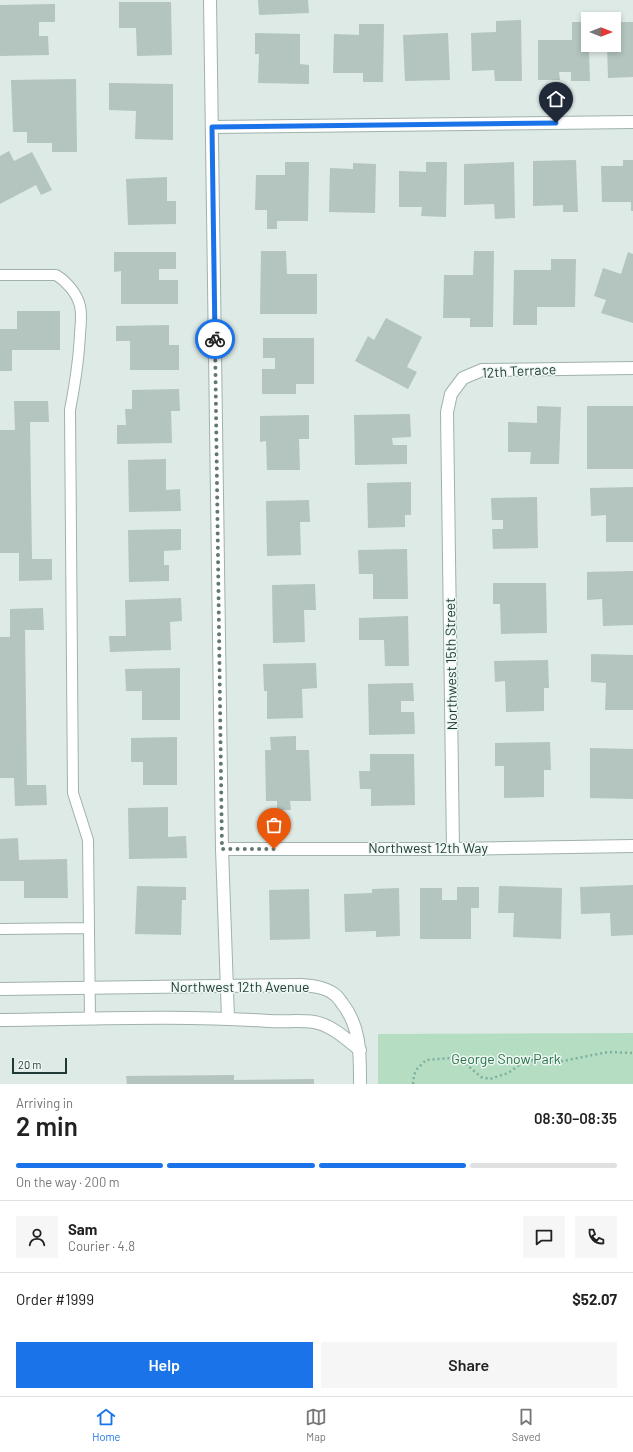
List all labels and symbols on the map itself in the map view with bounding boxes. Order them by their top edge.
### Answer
north arrow [581,12,621,52]
pin [539,82,573,123]
courier [195,319,235,359]
street label: 12th Terrace [481,360,557,381]
street label: Northwest 15th Street [441,598,460,730]
pin [257,808,291,849]
street label: Northwest 12th Way [368,839,488,856]
street label: Northwest 12th Avenue [170,978,310,995]
park label: George Snow Park [451,1050,561,1067]
scale bar [12,1056,67,1075]

